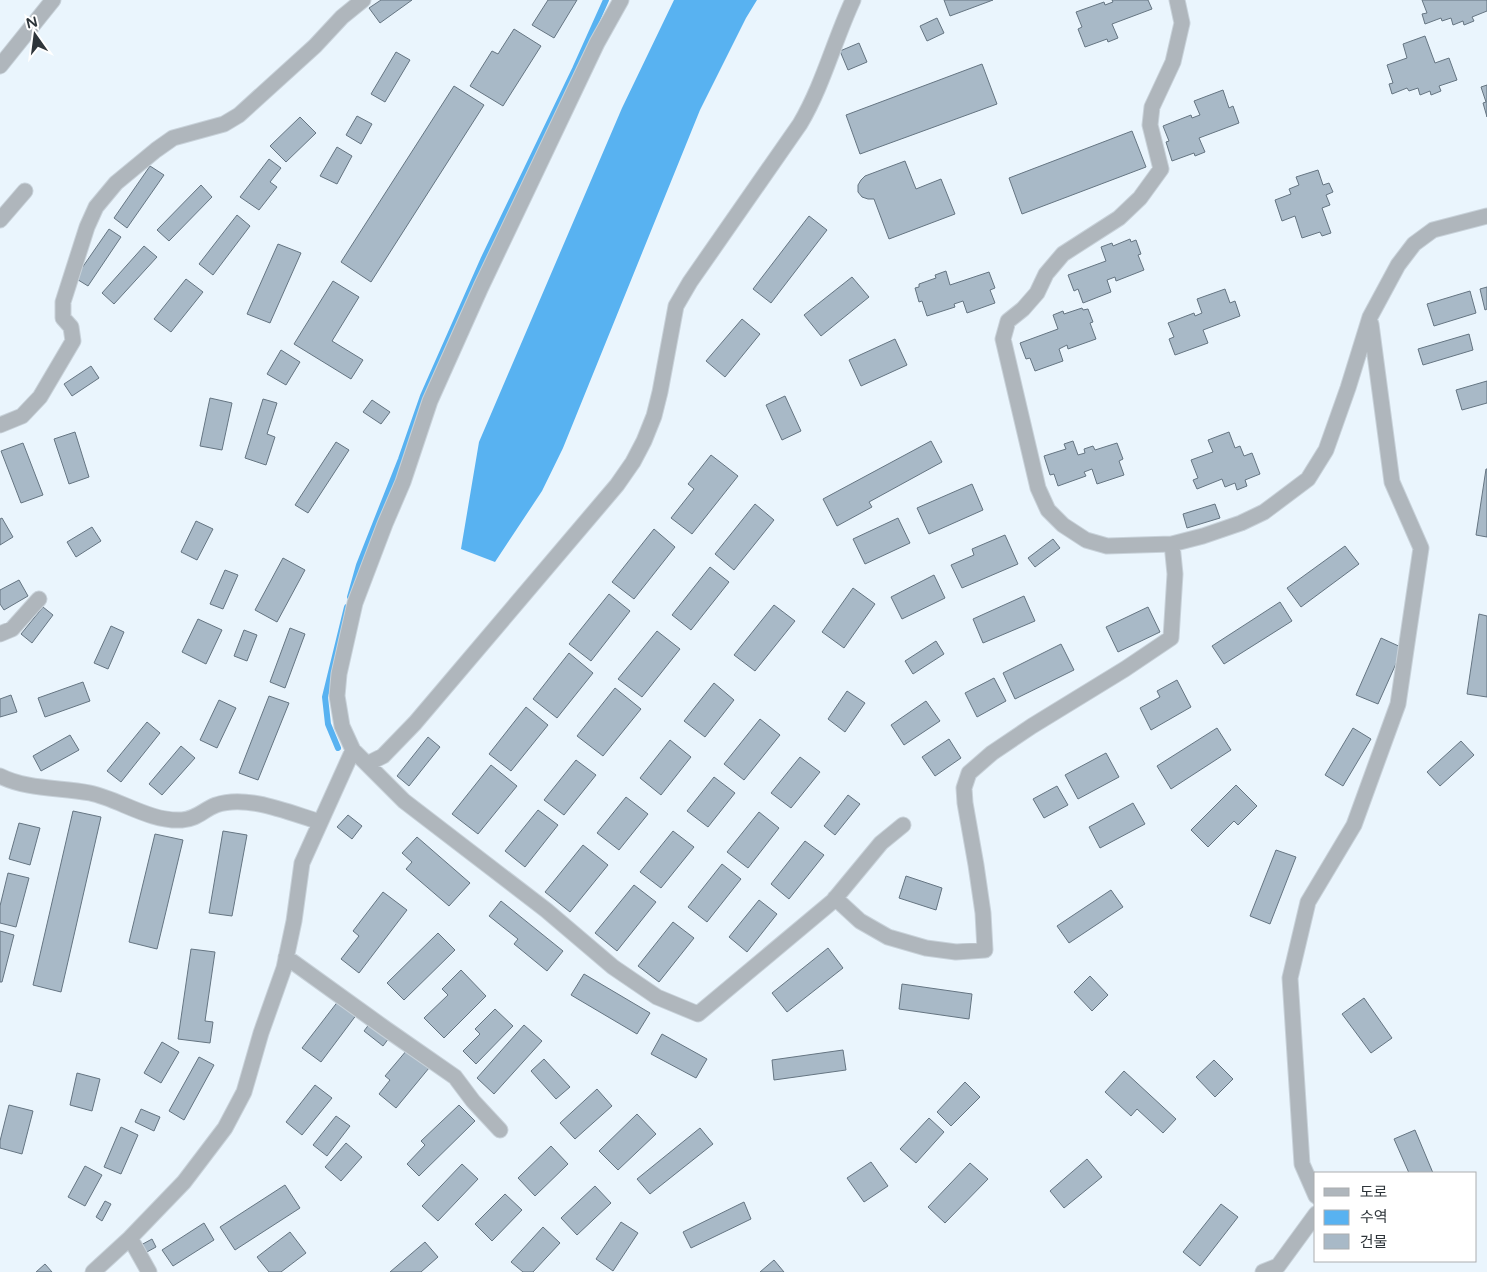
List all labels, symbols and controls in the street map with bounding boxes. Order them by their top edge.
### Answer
north arrow [10,10,60,60]
text: N [24,13,39,32]
legend [1314,1172,1477,1262]
text: 도로 [1360,1183,1388,1201]
text: 수역 [1360,1208,1388,1226]
text: 건물 [1360,1233,1388,1251]

